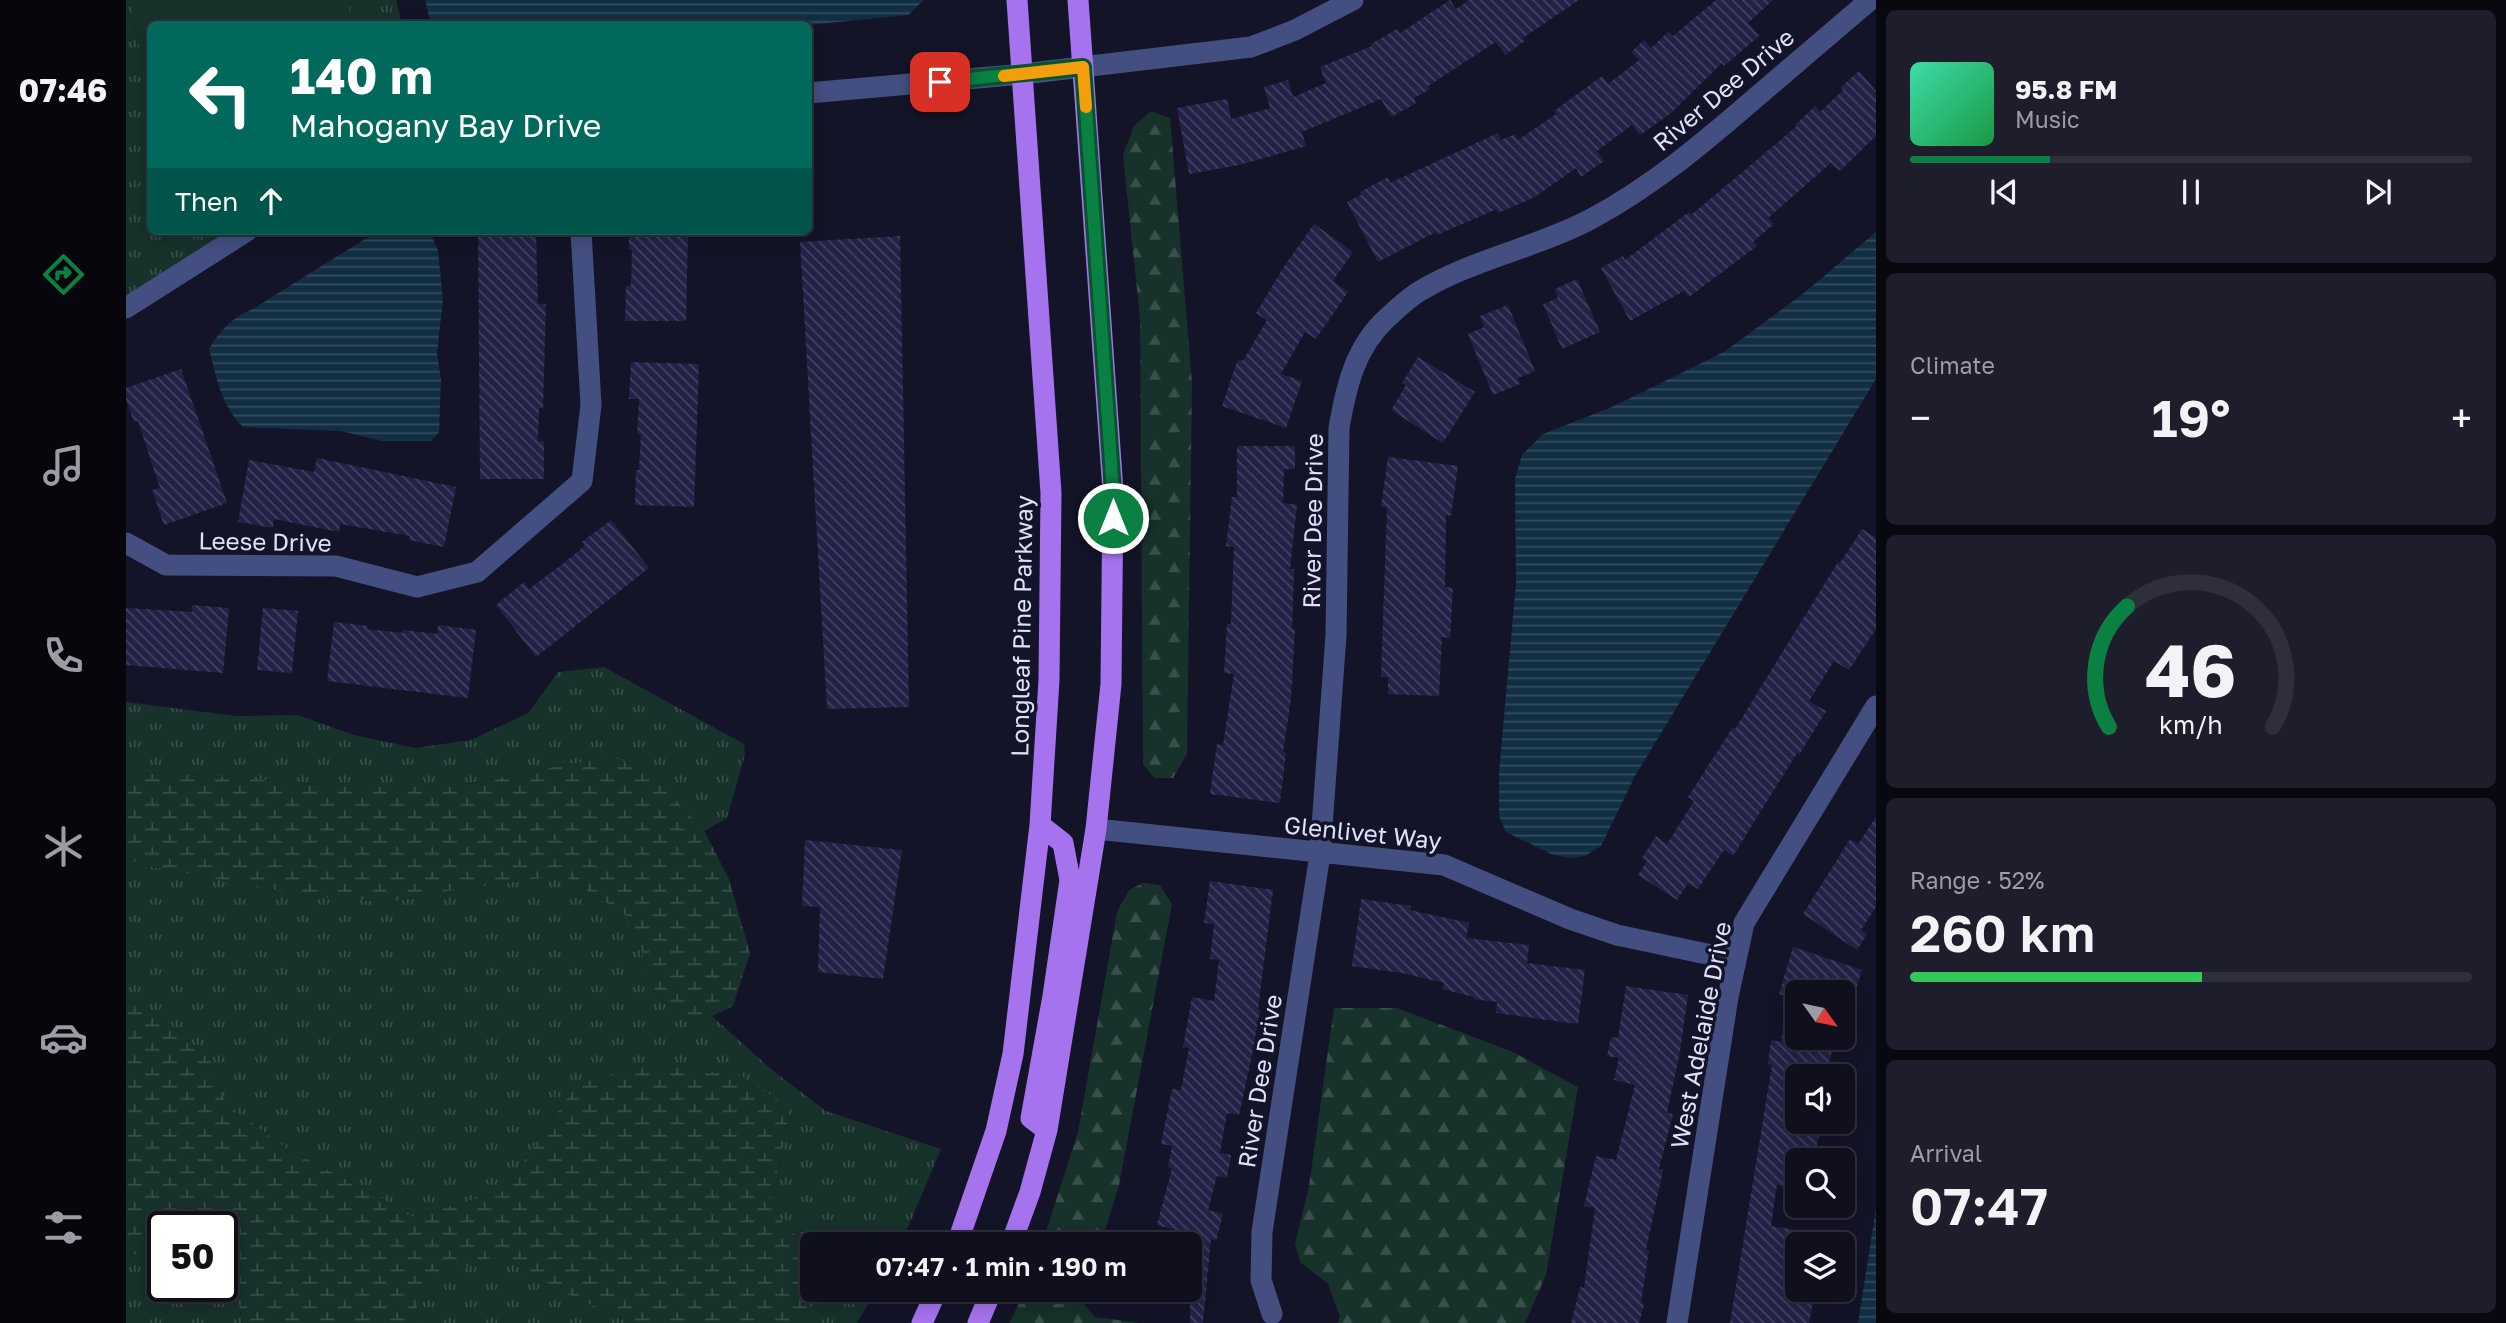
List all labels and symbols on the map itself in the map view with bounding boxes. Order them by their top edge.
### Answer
street label: River Dee Drive [1647,22,1799,156]
pin [910,52,970,112]
street label: River Dee Drive [1296,433,1328,609]
position arrow [1076,481,1150,555]
street label: Longleaf Pine Parkway [1004,495,1038,757]
street label: Leese Drive [198,525,332,557]
street label: Glenlivet Way [1283,809,1443,855]
street label: West Adelaide Drive [1664,919,1736,1151]
north arrow [1785,980,1855,1050]
street label: River Dee Drive [1231,992,1287,1170]
speed limit sign: 50 [147,1211,238,1302]

